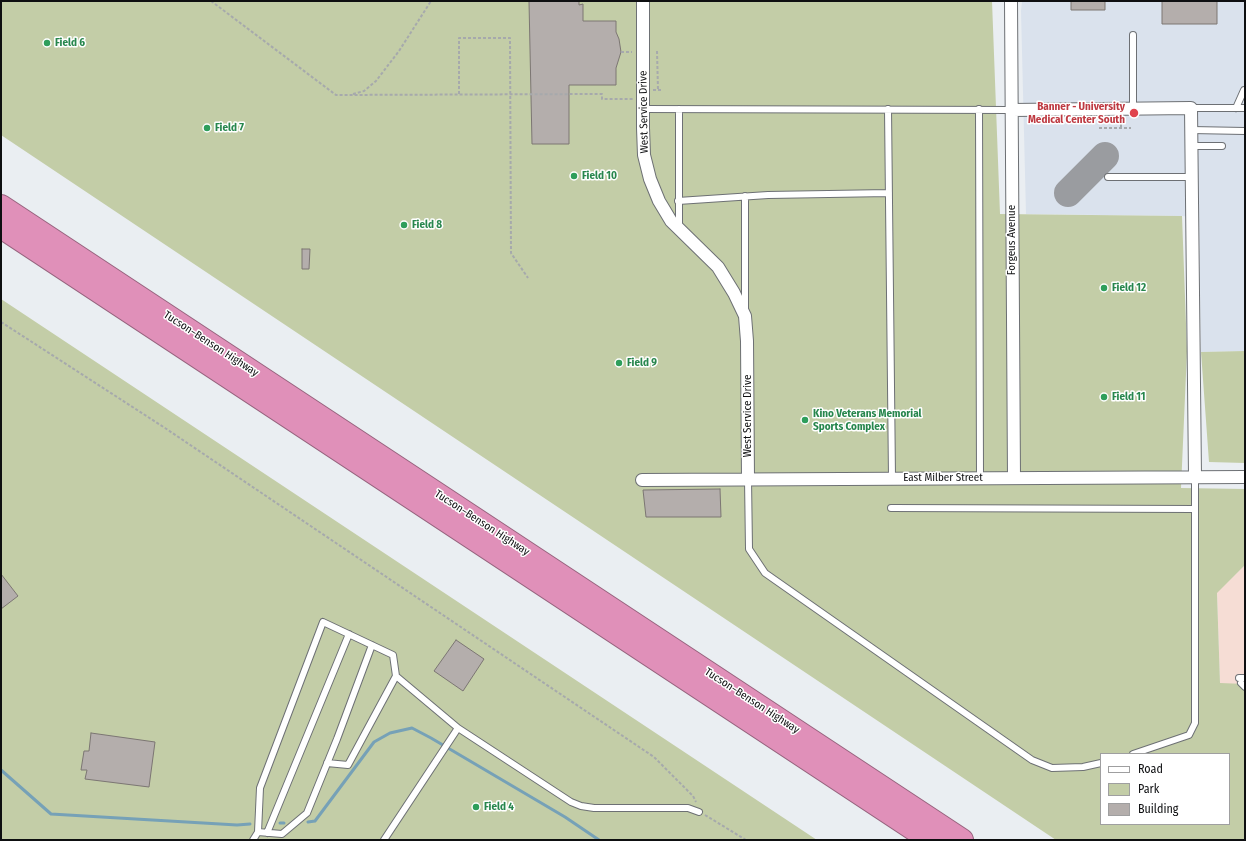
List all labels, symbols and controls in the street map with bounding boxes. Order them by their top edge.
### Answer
place label: Field 6 [55,36,85,50]
marker: Field 6 [42,38,52,48]
street label: West Service Drive [637,71,651,153]
place label: Banner - University Medical Center South [1028,100,1125,126]
marker: Banner - University Medical Center South [1128,107,1140,119]
place label: Field 7 [215,121,244,135]
marker: Field 7 [202,123,212,133]
place label: Field 10 [582,169,617,183]
marker: Field 10 [569,171,579,181]
street label: Forgeus Avenue [1005,205,1019,275]
place label: Field 8 [412,218,442,232]
marker: Field 8 [399,220,409,230]
place label: Field 12 [1112,281,1146,295]
marker: Field 12 [1099,283,1109,293]
street label: Tucson–Benson Highway [161,308,261,380]
place label: Field 9 [627,356,657,370]
marker: Field 9 [614,358,624,368]
street label: West Service Drive [741,375,755,457]
place label: Field 11 [1112,390,1145,404]
marker: Field 11 [1099,392,1109,402]
place label: Kino Veterans Memorial Sports Complex [813,407,922,433]
marker: Kino Veterans Memorial Sports Complex [800,415,810,425]
street label: East Milber Street [903,471,983,485]
street label: Tucson–Benson Highway [432,487,532,559]
street label: Tucson–Benson Highway [702,665,802,737]
legend [1100,753,1230,825]
text: Road [1138,762,1163,776]
text: Park [1138,782,1159,796]
place label: Field 4 [484,800,514,814]
marker: Field 4 [471,802,481,812]
text: Building [1138,802,1178,816]

